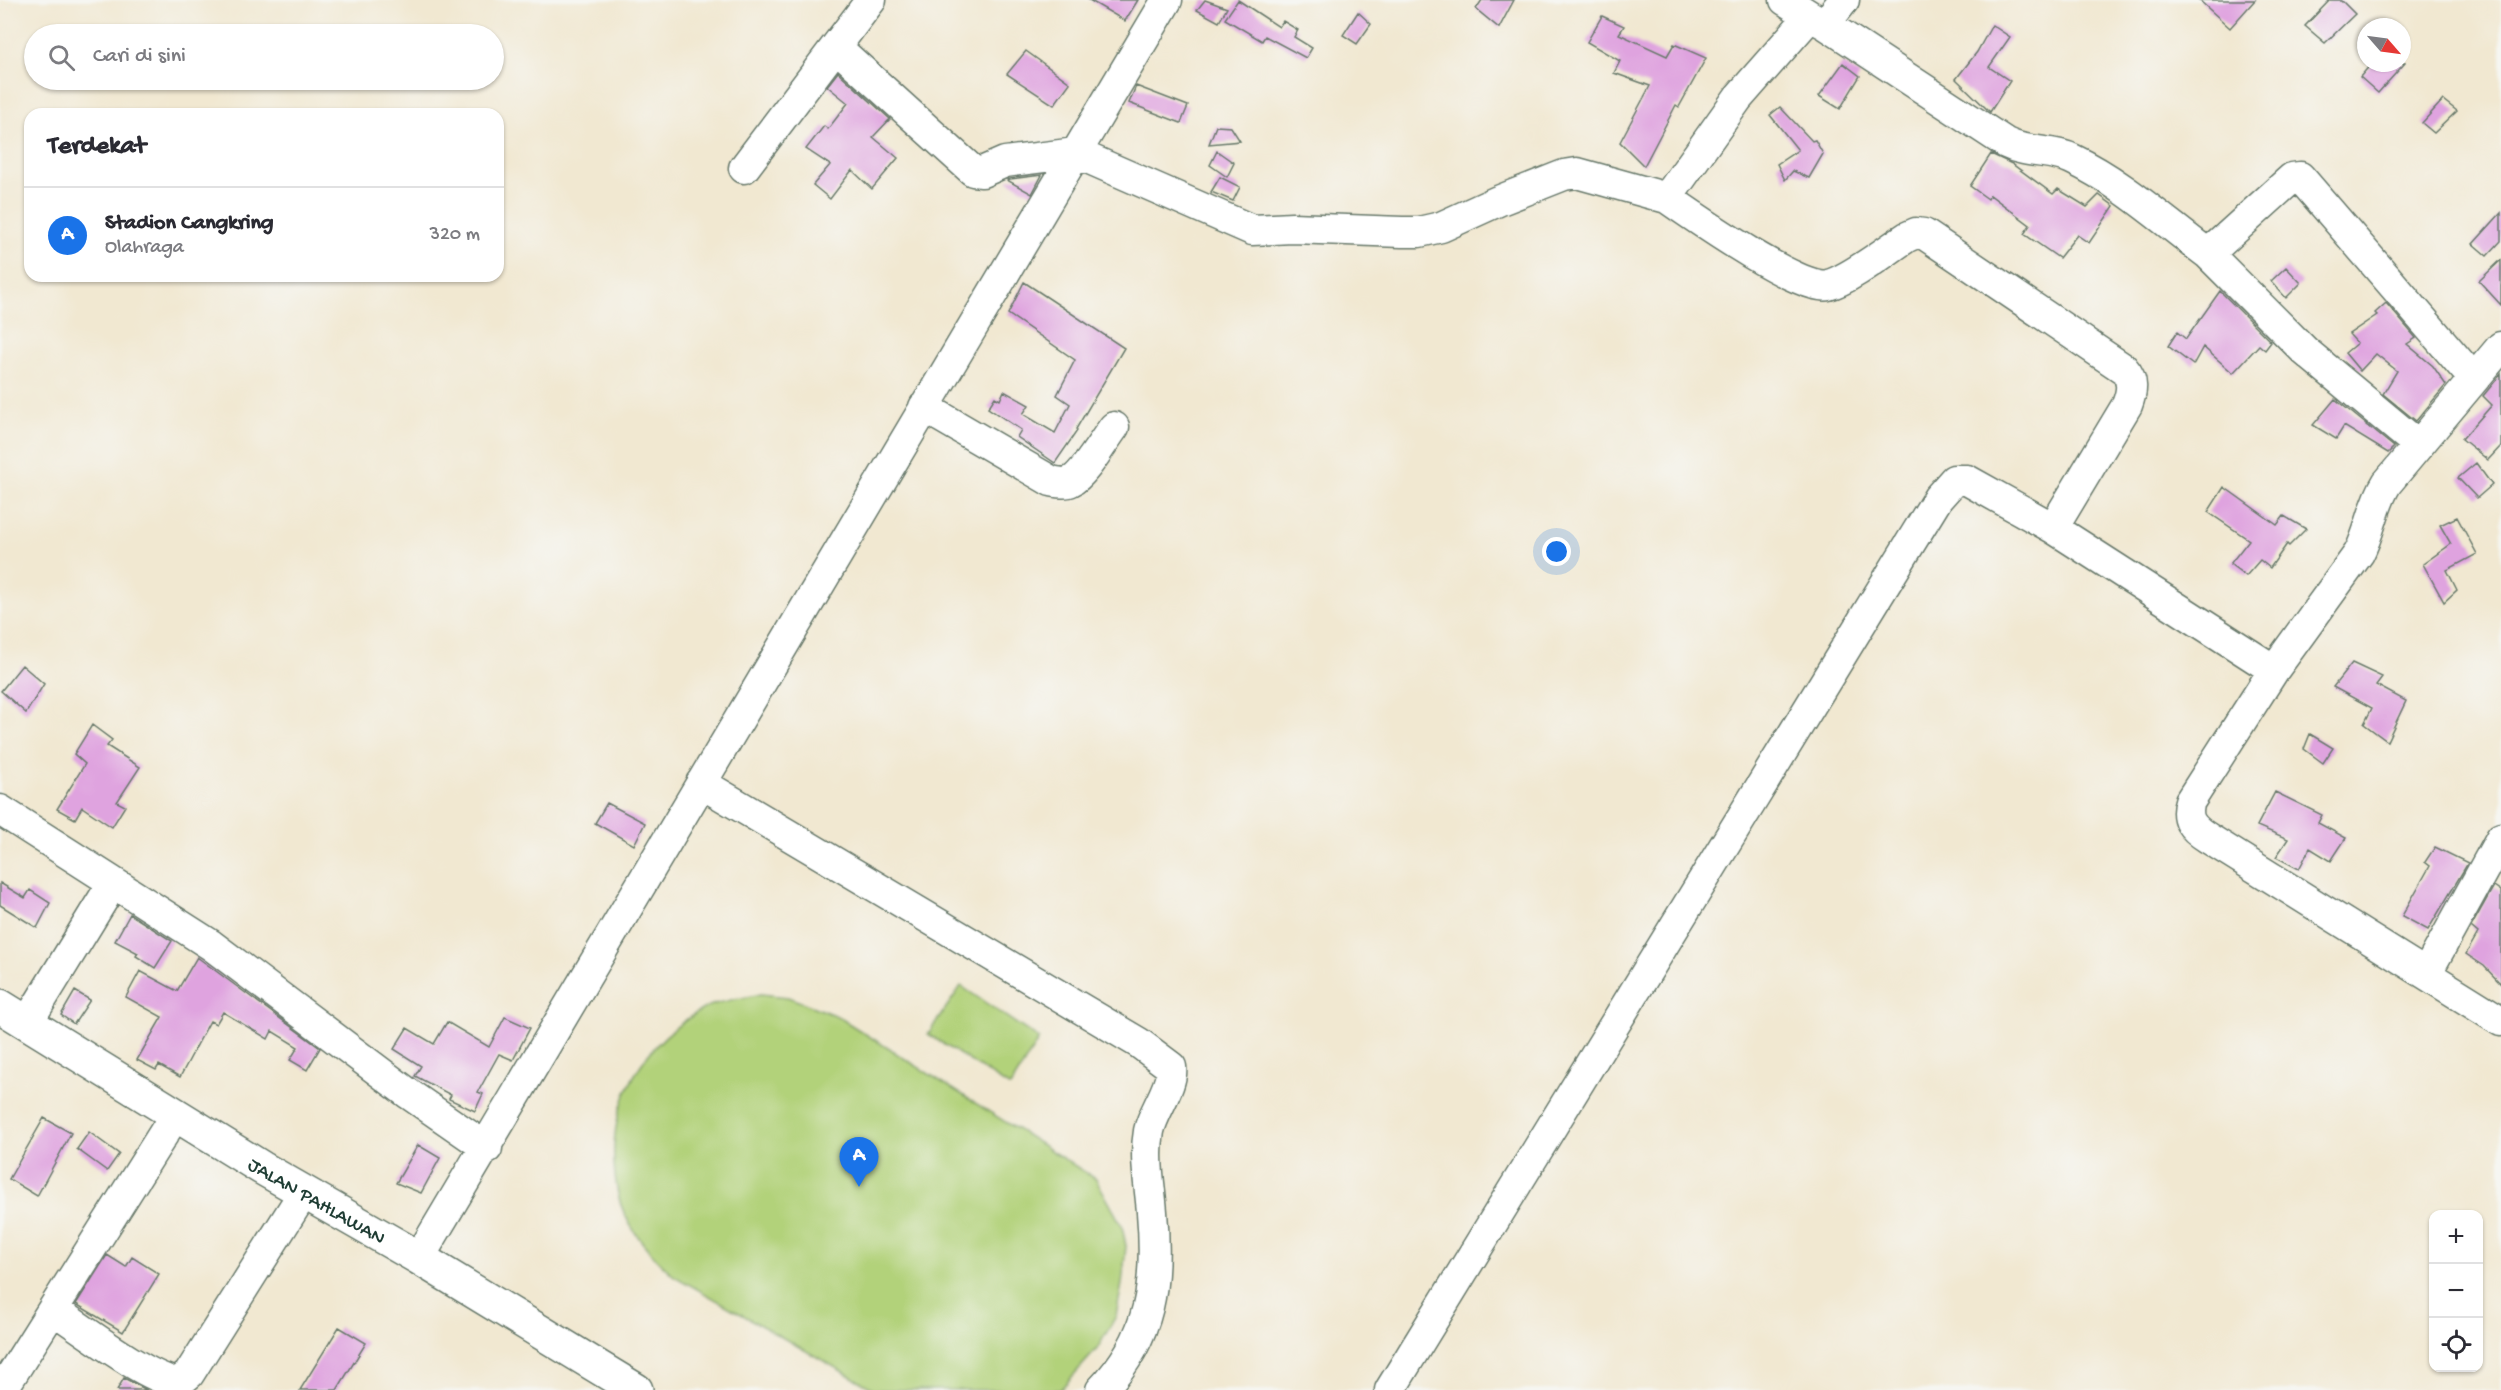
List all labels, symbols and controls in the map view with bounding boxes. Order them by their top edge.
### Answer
north arrow [2357,18,2411,72]
search box [24,24,504,90]
icon: search [45,41,78,74]
text: Cari di sini [93,44,186,70]
text: Terdekat [48,132,146,163]
text: Stadion Cangkring [105,211,274,237]
text: A [62,224,73,247]
text: 320 m [430,224,480,247]
text: Olahraga [105,237,184,260]
your location [1542,537,1571,566]
pin: A [840,1138,878,1187]
street label: JALAN PAHLAWAN [243,1154,389,1251]
map controls [2429,1210,2483,1372]
button: + [2429,1210,2483,1264]
button: − [2429,1264,2483,1318]
button: locate [2429,1318,2483,1372]

